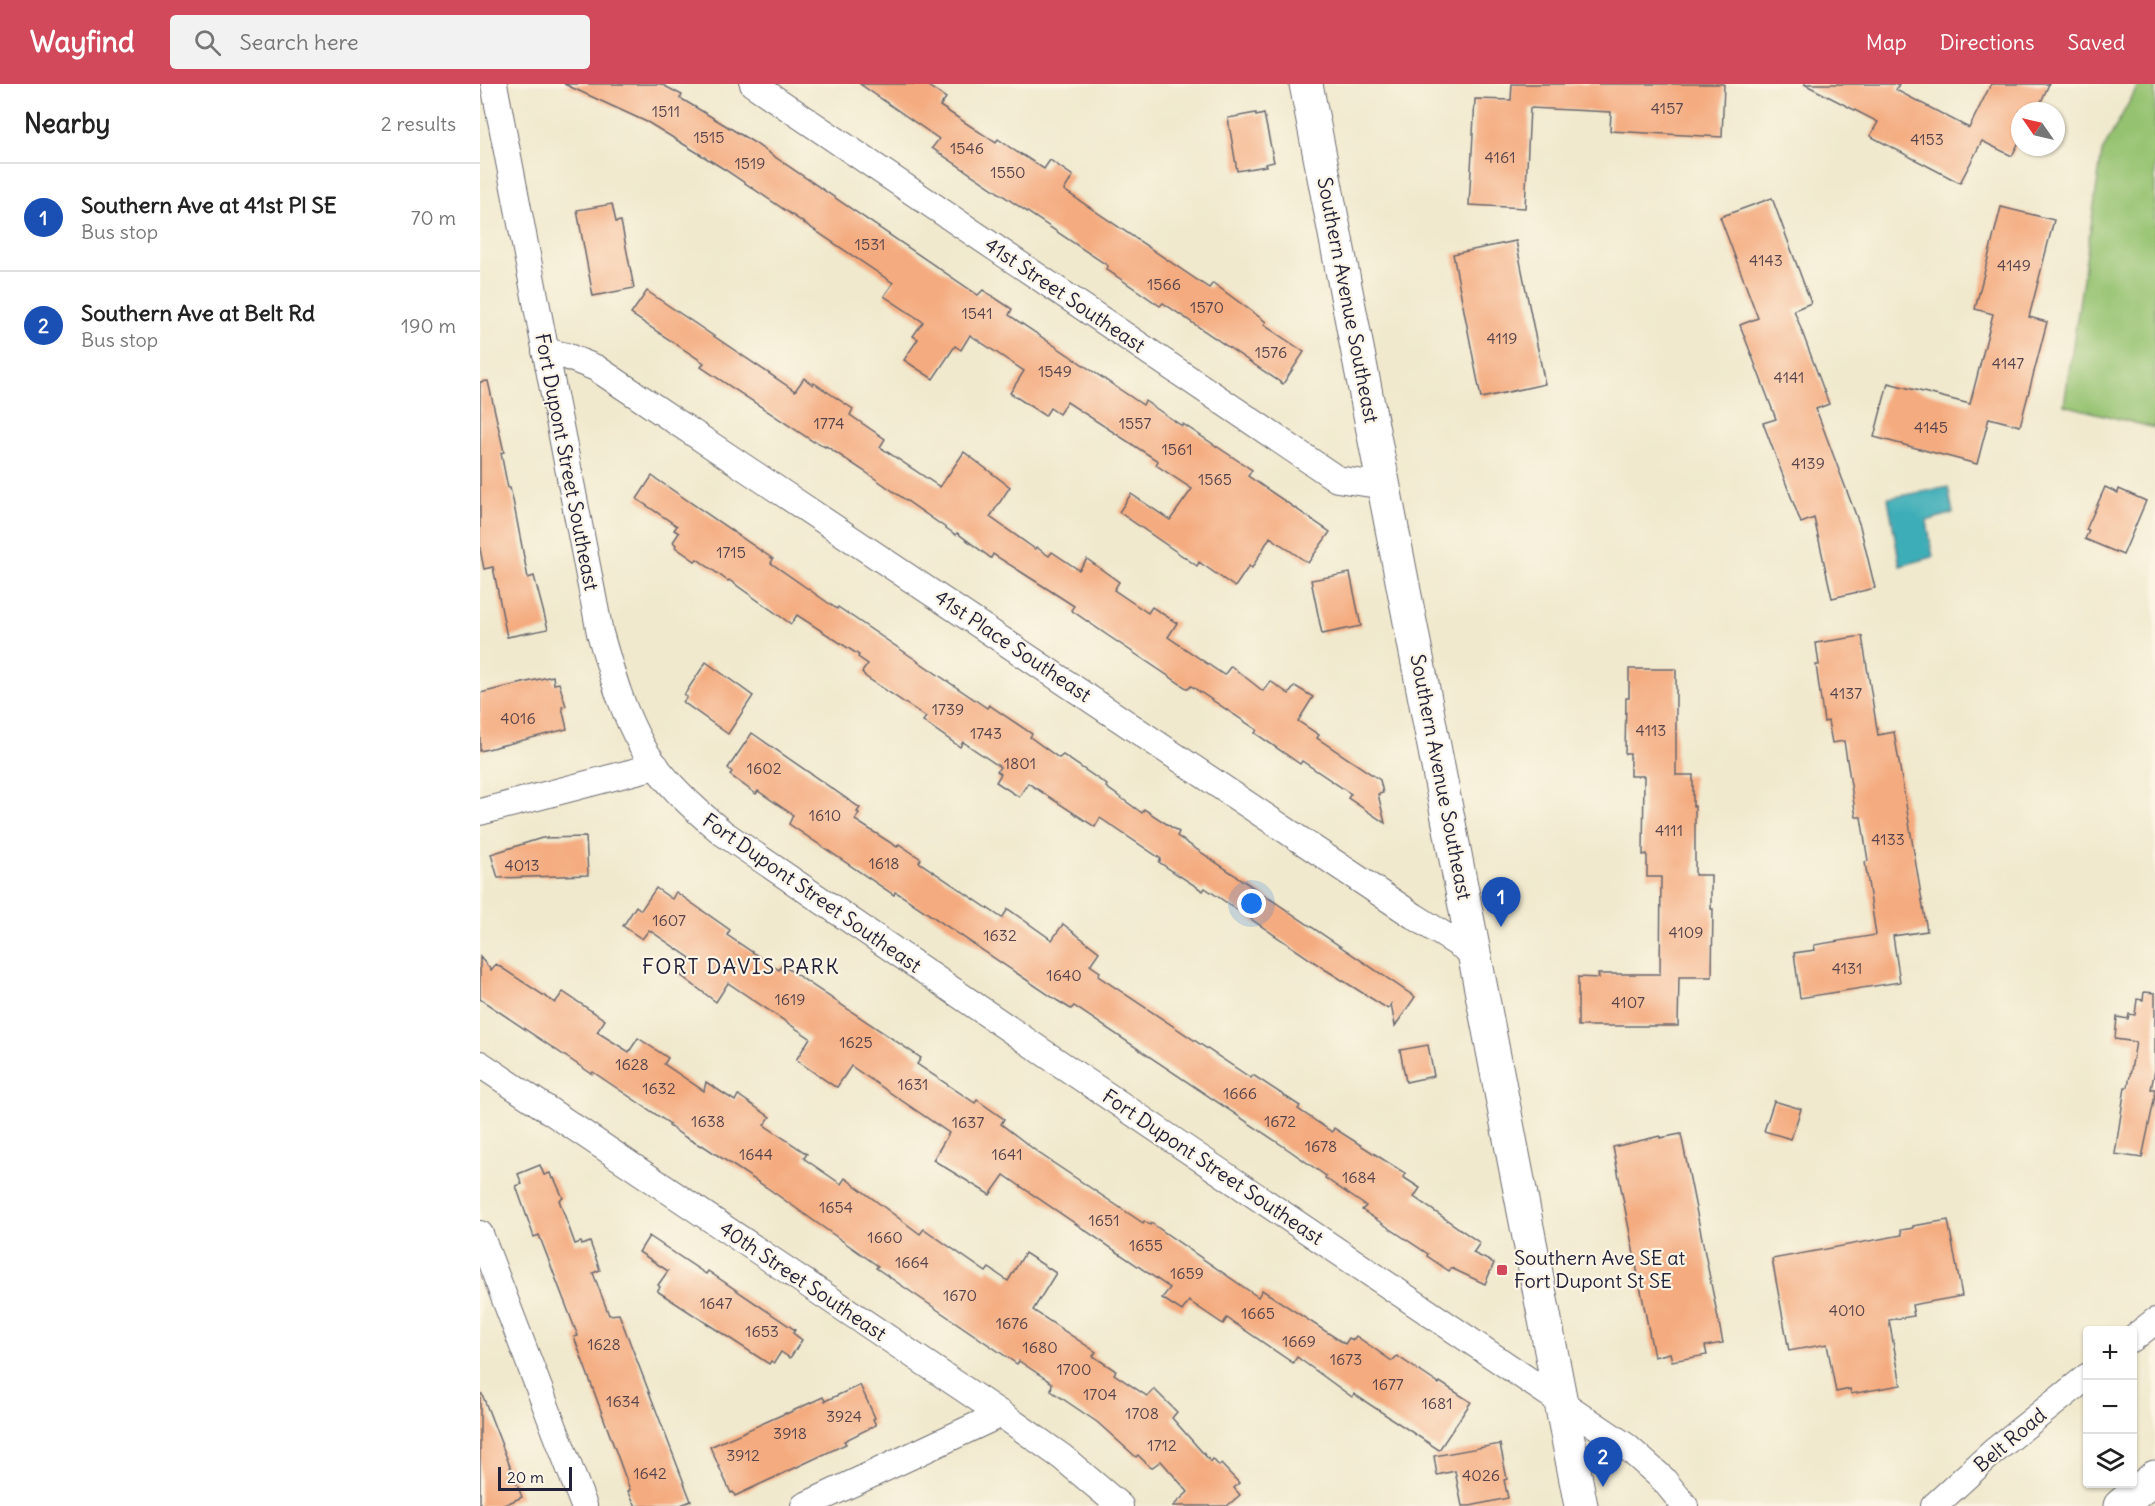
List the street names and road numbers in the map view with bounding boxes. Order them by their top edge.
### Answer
street label: Southern Avenue Southeast [1312,175,1385,425]
street label: 41st Street Southeast [980,232,1151,358]
street label: Fort Dupont Street Southeast [530,331,605,593]
street label: 41st Place Southeast [930,584,1097,707]
street label: Southern Avenue Southeast [1405,652,1478,902]
street label: Fort Dupont Street Southeast [698,807,927,978]
street label: Fort Dupont Street Southeast [1098,1083,1329,1250]
street label: 40th Street Southeast [715,1215,892,1346]
street label: Belt Road [1968,1402,2051,1477]

